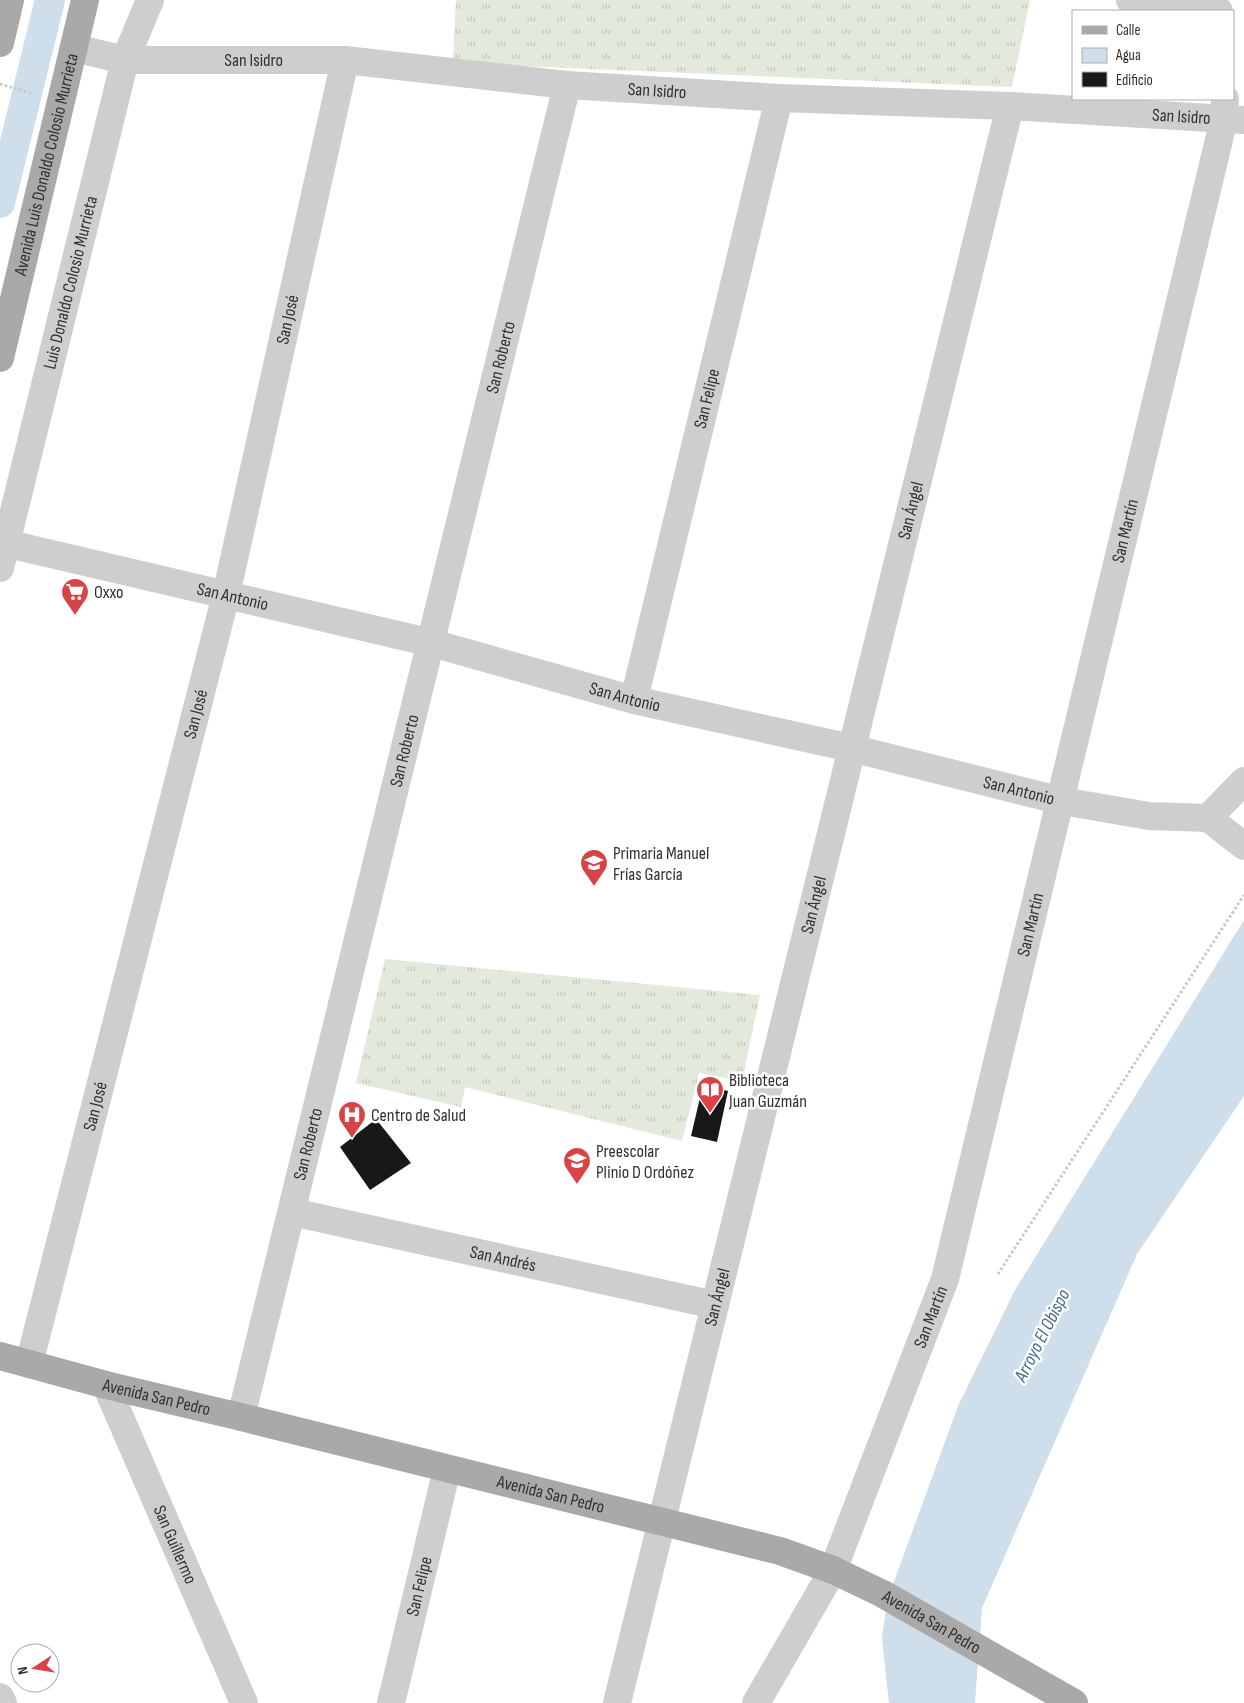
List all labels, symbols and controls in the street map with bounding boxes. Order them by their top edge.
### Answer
legend [1072,10,1234,100]
text: Calle [1116,21,1140,40]
text: Agua [1115,46,1141,65]
street label: San Isidro [224,50,283,71]
street label: Avenida Luis Donaldo Colosio Murrieta [10,51,83,279]
text: Edificio [1116,71,1153,90]
street label: San Isidro [627,79,687,103]
street label: San Isidro [1151,105,1211,129]
street label: Luis Donaldo Colosio Murrieta [39,194,102,371]
street label: San José [272,293,303,346]
street label: San Roberto [482,319,520,396]
street label: San Felipe [690,367,724,431]
street label: San Ángel [894,480,928,542]
street label: San Martín [1108,497,1143,565]
supermarket icon: Oxxo [60,577,90,616]
street label: San Antonio [195,578,270,615]
place label: Oxxo [94,582,124,603]
street label: San Antonio [587,678,662,717]
street label: San José [180,687,212,741]
street label: San Roberto [386,712,424,789]
street label: San Antonio [981,772,1057,810]
place label: Primaria Manuel Frías García [613,843,709,885]
school or university icon: Primaria Manuel Frías García [579,848,609,887]
street label: San Ángel [797,874,831,936]
street label: San Martín [1013,891,1049,959]
place label: Biblioteca Juan Guzmán [728,1070,807,1112]
library icon: Biblioteca Juan Guzmán [695,1075,725,1114]
street label: San José [79,1080,112,1133]
hospital icon: Centro de Salud [337,1100,367,1139]
place label: Centro de Salud [371,1105,466,1126]
street label: San Roberto [289,1106,327,1183]
place label: Preescolar Plinio D Ordóñez [596,1141,694,1183]
school or university icon: Preescolar Plinio D Ordóñez [562,1146,592,1185]
street label: San Andrés [468,1241,538,1276]
street label: San Ángel [700,1266,735,1328]
street label: San Martín [909,1283,952,1351]
water label: Arroyo El Obispo [1009,1285,1076,1387]
street label: Avenida San Pedro [100,1374,213,1420]
street label: Avenida San Pedro [494,1471,607,1518]
street label: San Guillermo [149,1502,201,1587]
street label: San Felipe [402,1554,437,1618]
street label: Avenida San Pedro [878,1585,985,1659]
north arrow [10,1643,60,1693]
text: N [14,1665,32,1676]

